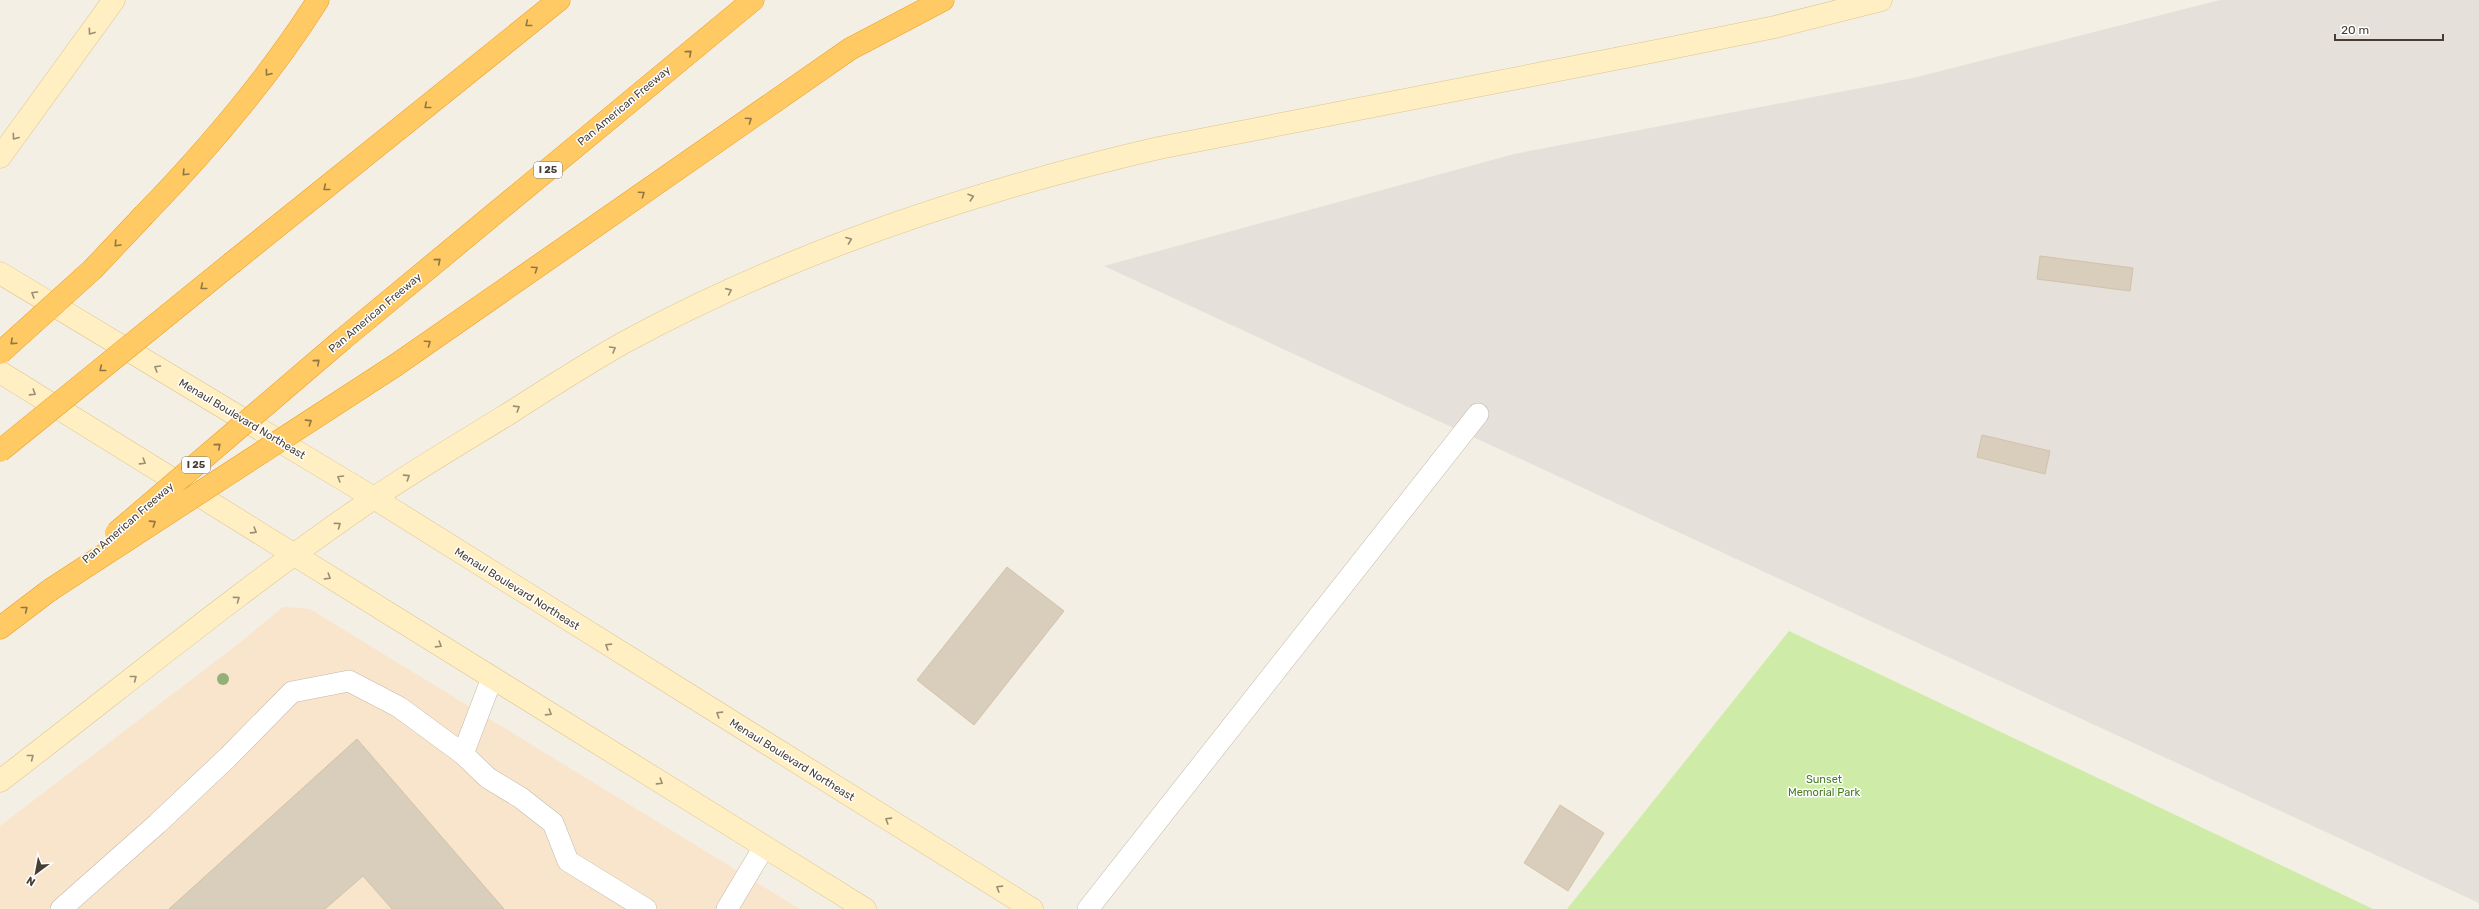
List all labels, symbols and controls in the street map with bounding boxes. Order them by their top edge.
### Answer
scale bar [2335,16,2443,42]
one-way arrow [526,20,533,27]
text: 20 m [2341,23,2369,37]
one-way arrow [89,27,96,34]
one-way arrow [684,50,691,57]
street label: Pan American Freeway [575,63,673,149]
one-way arrow [266,69,273,76]
one-way arrow [425,102,432,109]
one-way arrow [744,118,751,125]
one-way arrow [12,133,20,140]
road number: I 25 [534,162,562,178]
one-way arrow [182,168,189,176]
one-way arrow [323,183,331,190]
one-way arrow [638,191,645,199]
one-way arrow [968,193,975,202]
one-way arrow [845,237,852,245]
one-way arrow [115,239,122,246]
one-way arrow [433,258,440,265]
one-way arrow [531,266,538,274]
street label: Pan American Freeway [326,270,424,356]
one-way arrow [200,282,208,289]
one-way arrow [725,288,733,296]
one-way arrow [31,291,38,298]
one-way arrow [10,338,17,345]
one-way arrow [424,341,431,348]
one-way arrow [609,347,616,354]
one-way arrow [312,359,319,366]
one-way arrow [99,364,106,371]
one-way arrow [154,365,161,372]
street label: Menaul Boulevard Northeast [176,376,308,462]
one-way arrow [29,388,36,396]
one-way arrow [513,405,520,413]
one-way arrow [305,419,312,426]
one-way arrow [213,444,221,451]
one-way arrow [139,457,146,464]
road number: I 25 [182,457,210,473]
one-way arrow [403,475,410,482]
one-way arrow [337,476,344,483]
street label: Pan American Freeway [80,480,176,566]
one-way arrow [149,520,156,528]
one-way arrow [333,523,340,530]
one-way arrow [250,526,257,533]
street label: Menaul Boulevard Northeast [452,545,583,633]
one-way arrow [324,572,331,579]
one-way arrow [233,596,240,604]
one-way arrow [21,606,28,614]
one-way arrow [435,640,442,648]
one-way arrow [605,643,612,650]
one-way arrow [129,676,136,683]
one-way arrow [545,709,552,716]
one-way arrow [716,712,723,719]
street label: Menaul Boulevard Northeast [727,716,858,804]
one-way arrow [26,755,33,762]
park label: Sunset Memorial Park [1788,773,1860,799]
one-way arrow [656,777,663,785]
one-way arrow [886,817,893,824]
north arrow [16,853,56,893]
text: N [24,873,38,889]
one-way arrow [996,886,1003,893]

